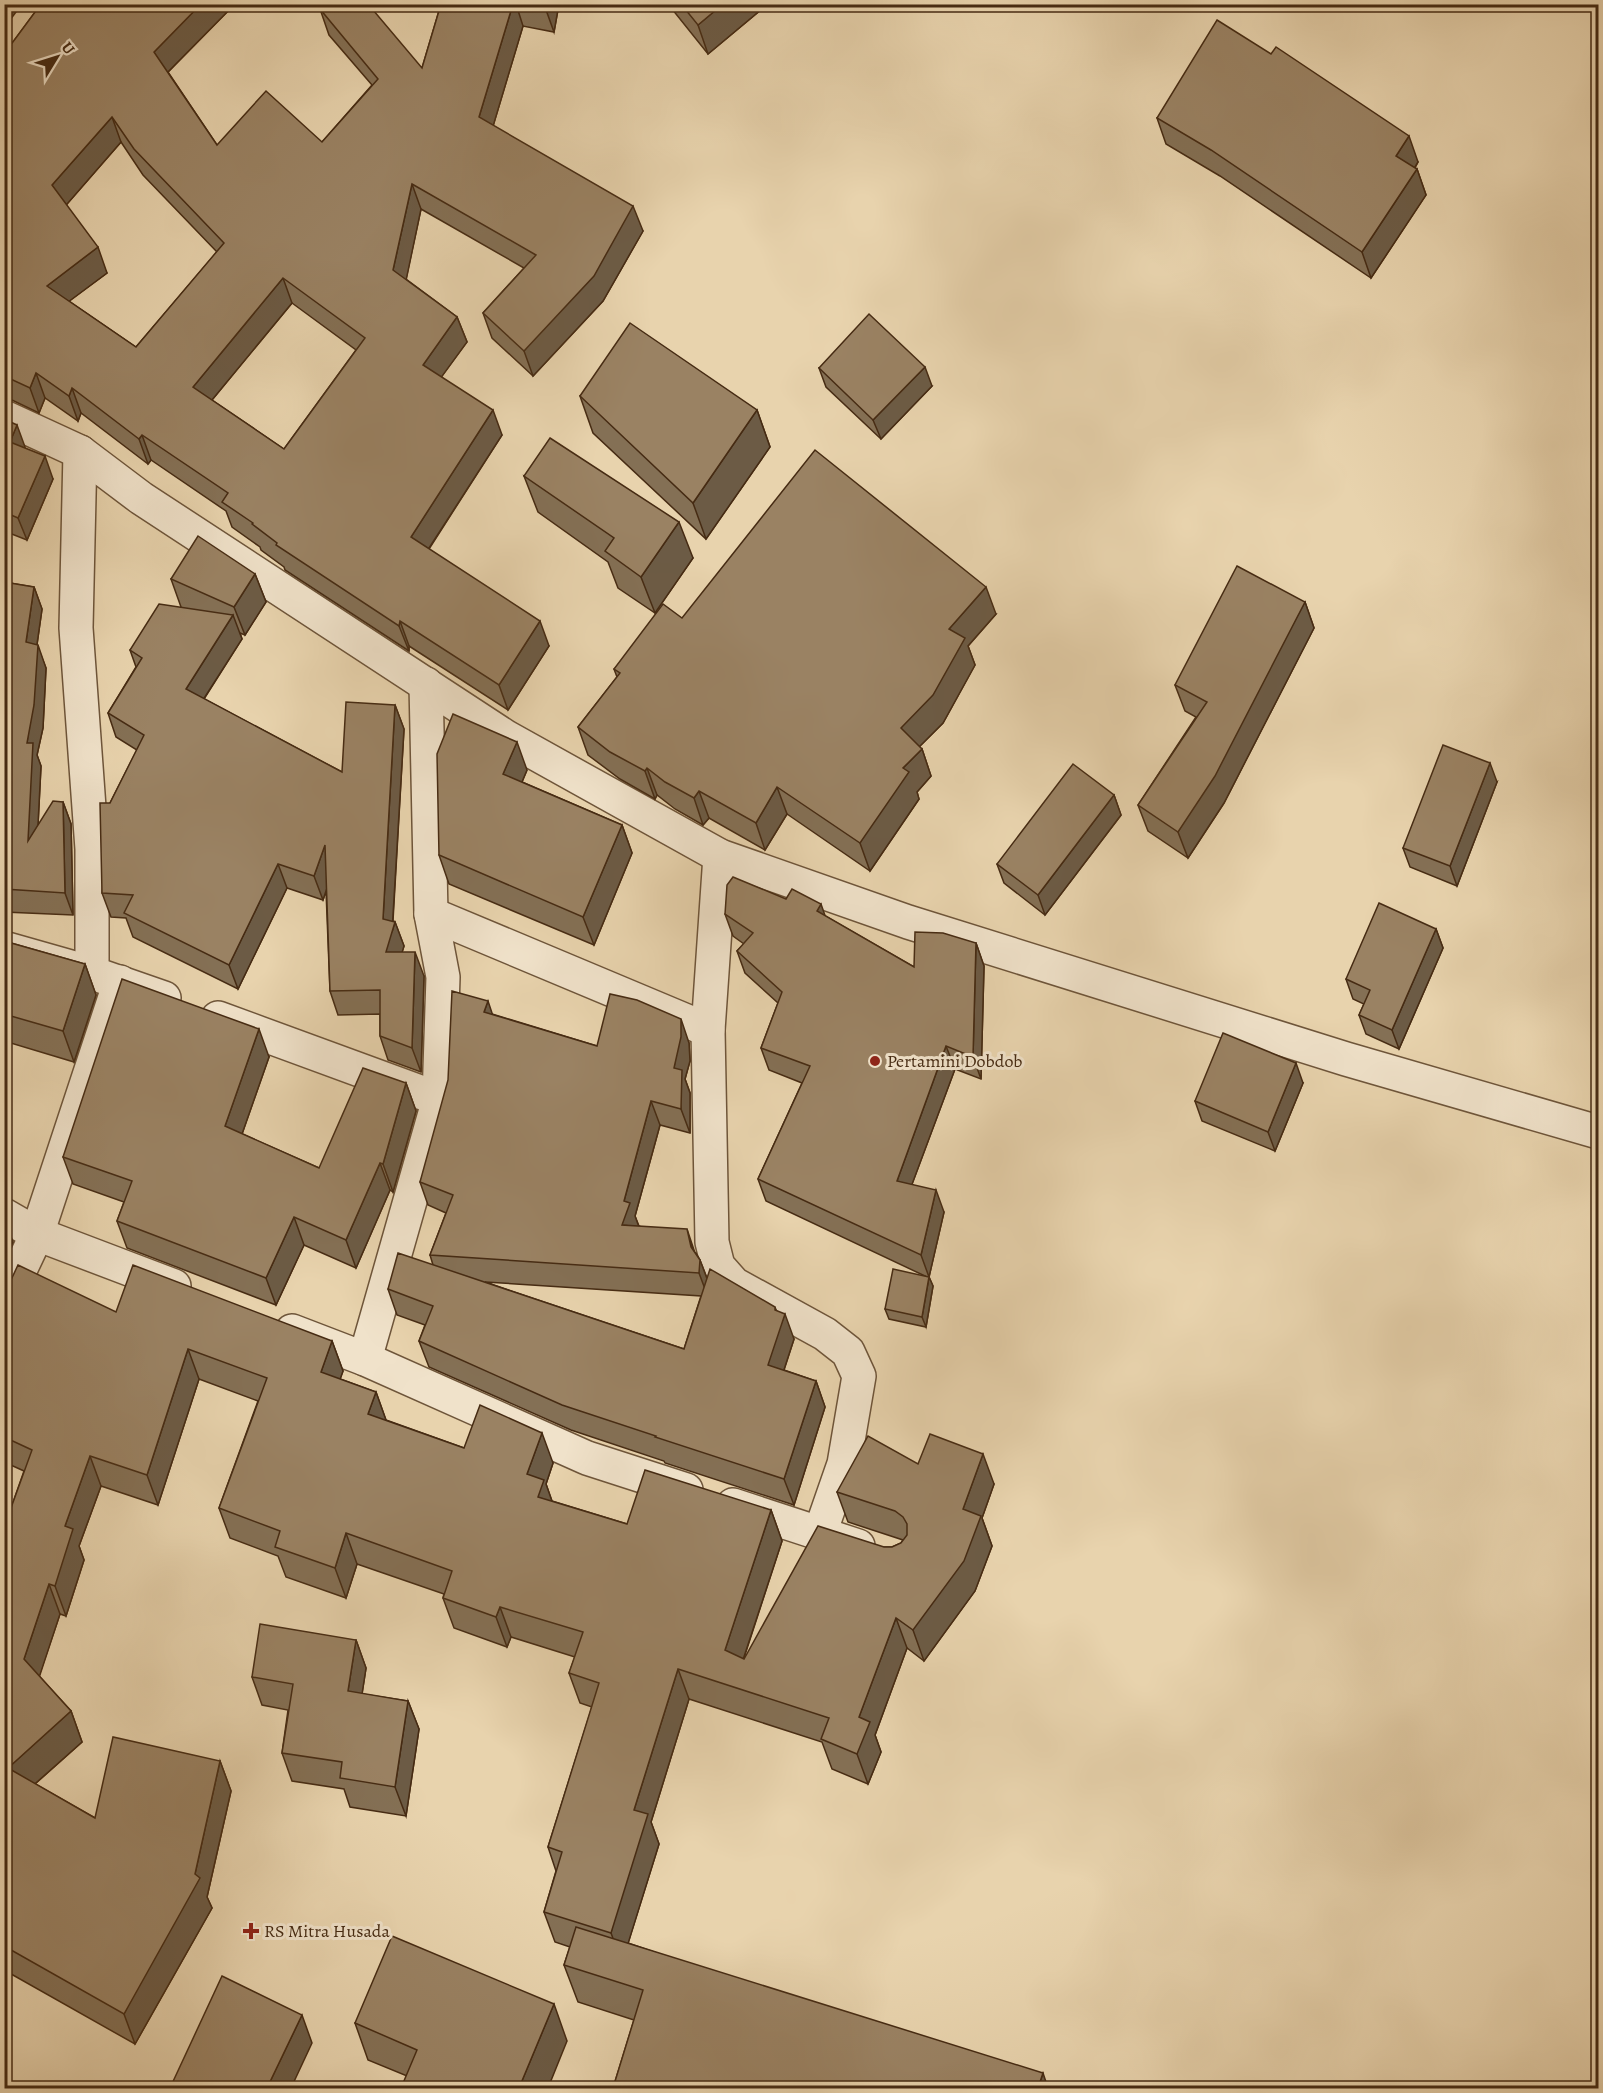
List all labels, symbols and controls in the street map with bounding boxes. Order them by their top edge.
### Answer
north arrow [27,27,87,87]
text: U [56,37,80,60]
place label: Pertamini Dobdob [887,1049,1023,1073]
marker: Pertamini Dobdob [868,1054,882,1068]
place label: RS Mitra Husada [264,1919,390,1943]
marker: RS Mitra Husada [242,1922,260,1940]

